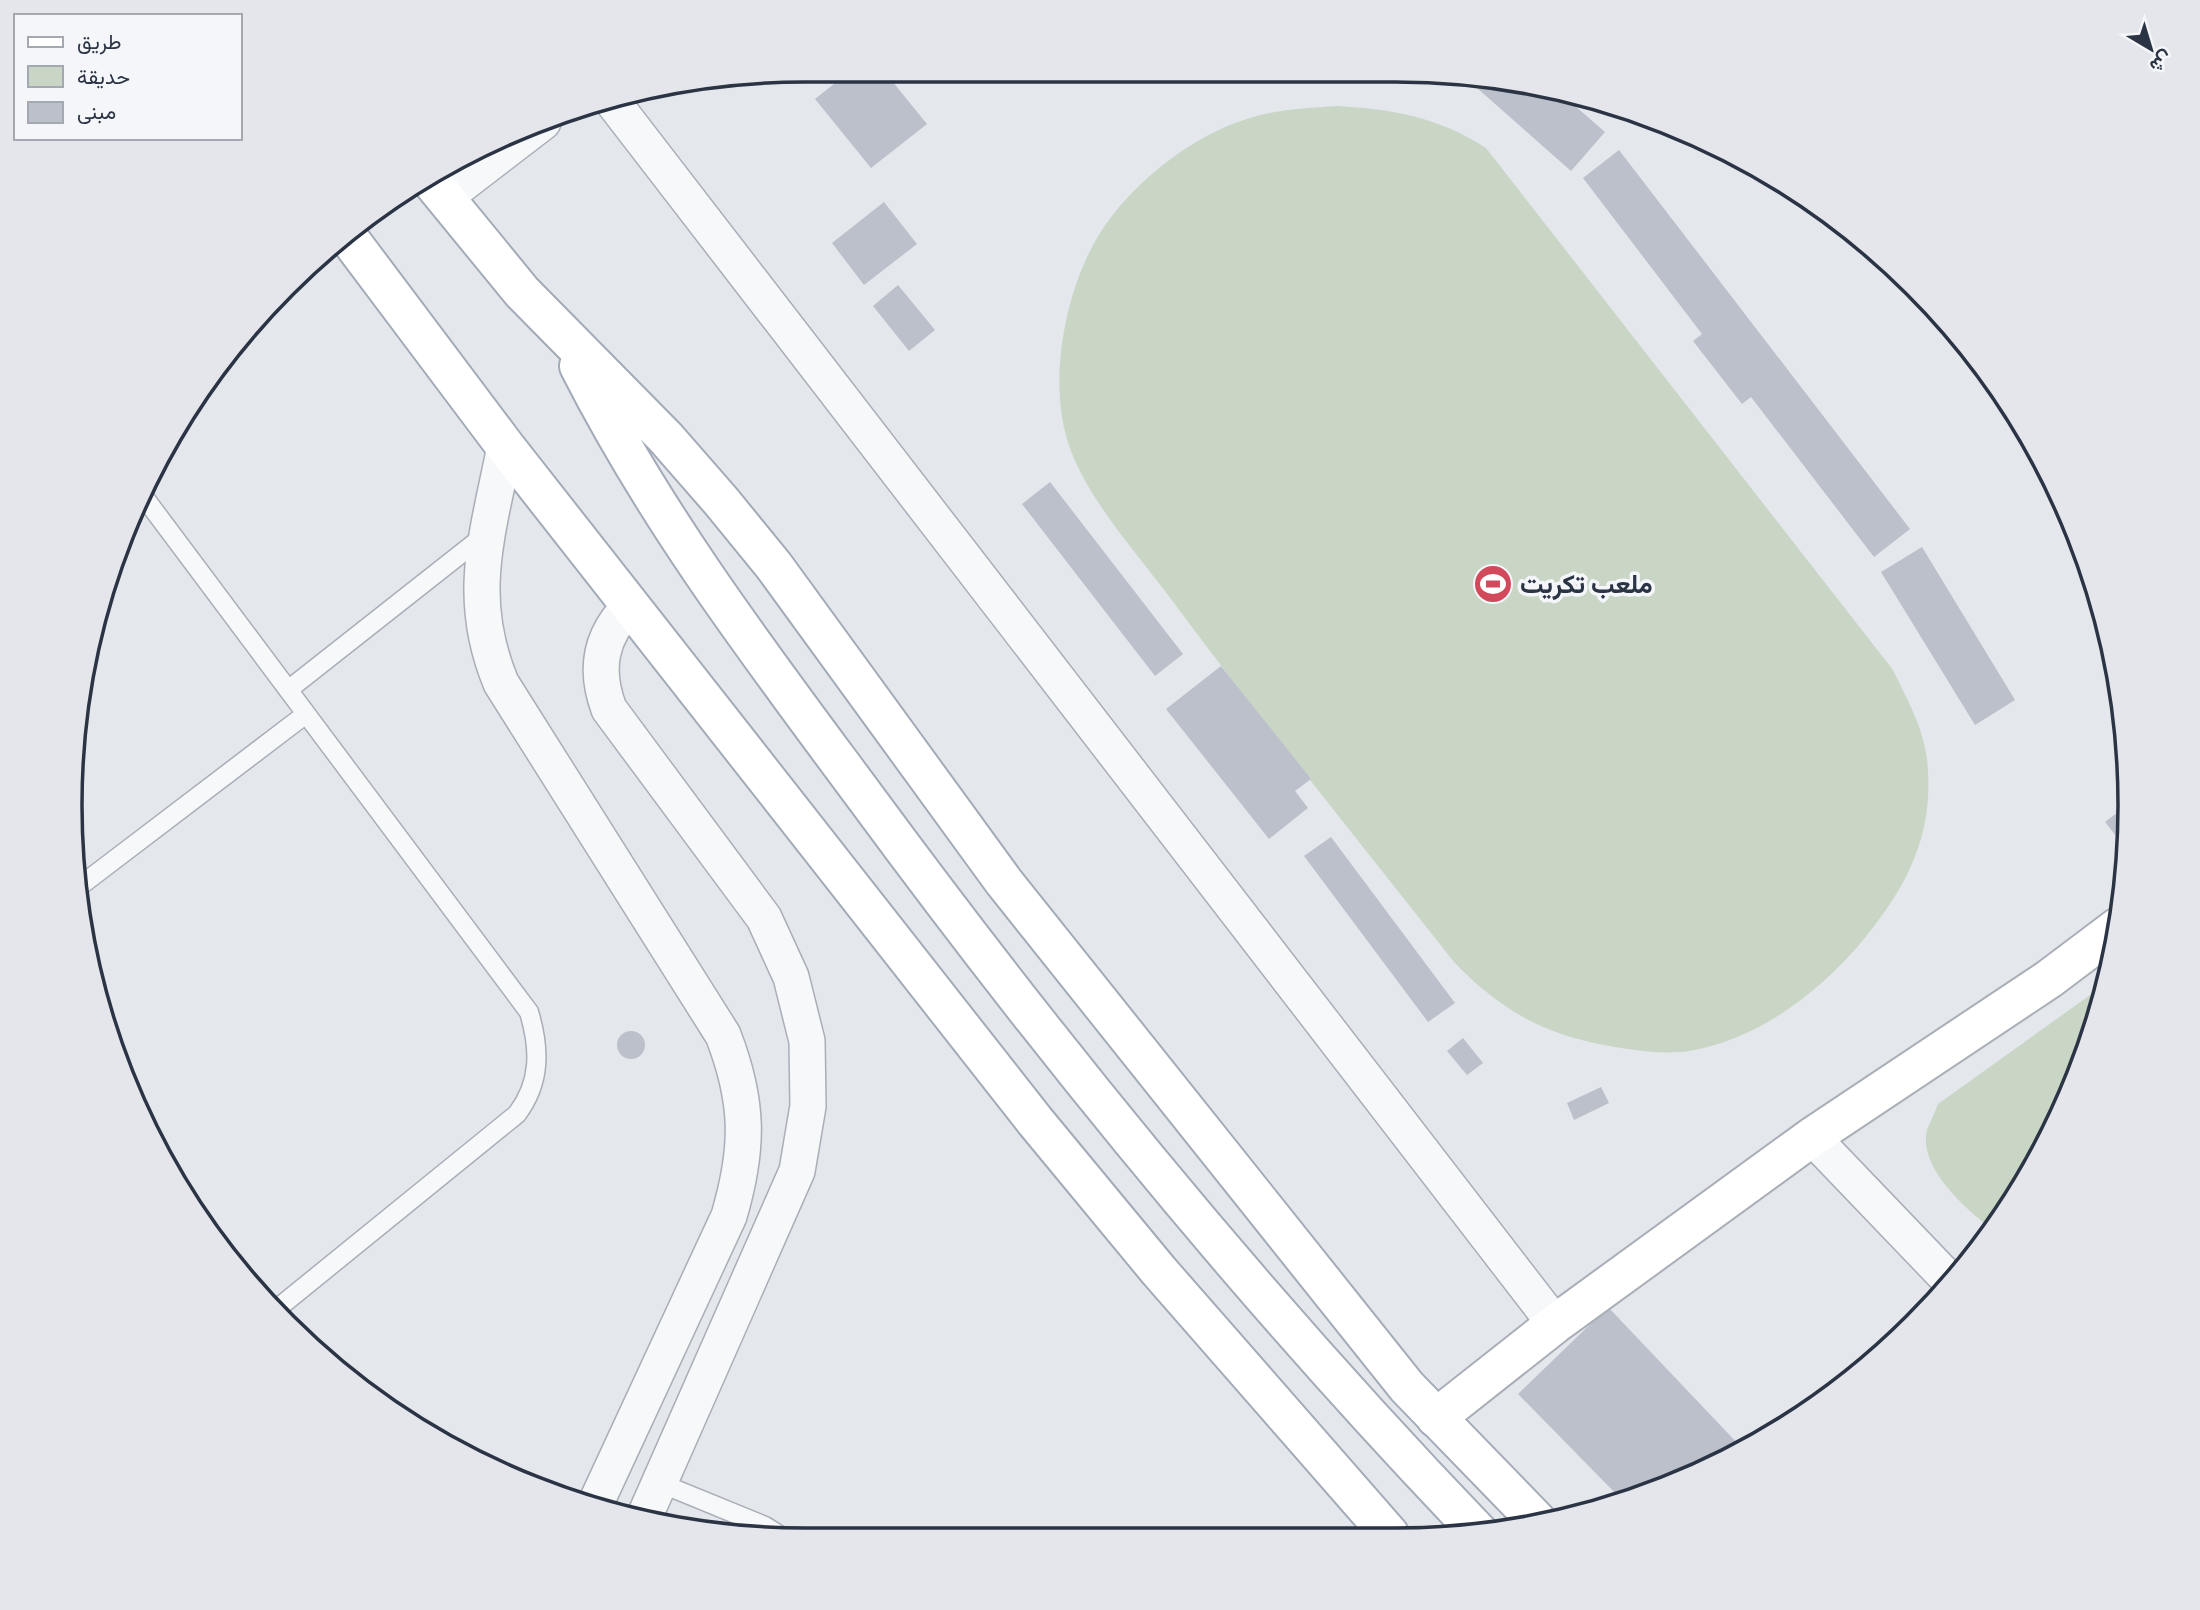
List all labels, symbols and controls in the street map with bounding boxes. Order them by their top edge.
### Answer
legend [14,14,242,140]
north arrow [2116,14,2186,84]
text: طريق [77,29,122,55]
text: ش [2144,45,2177,78]
text: حديقة [77,64,130,90]
text: مبنى [77,99,116,125]
sports icon: ملعب تكريت [1472,563,1514,605]
place label: ملعب تكريت [1520,569,1653,601]

